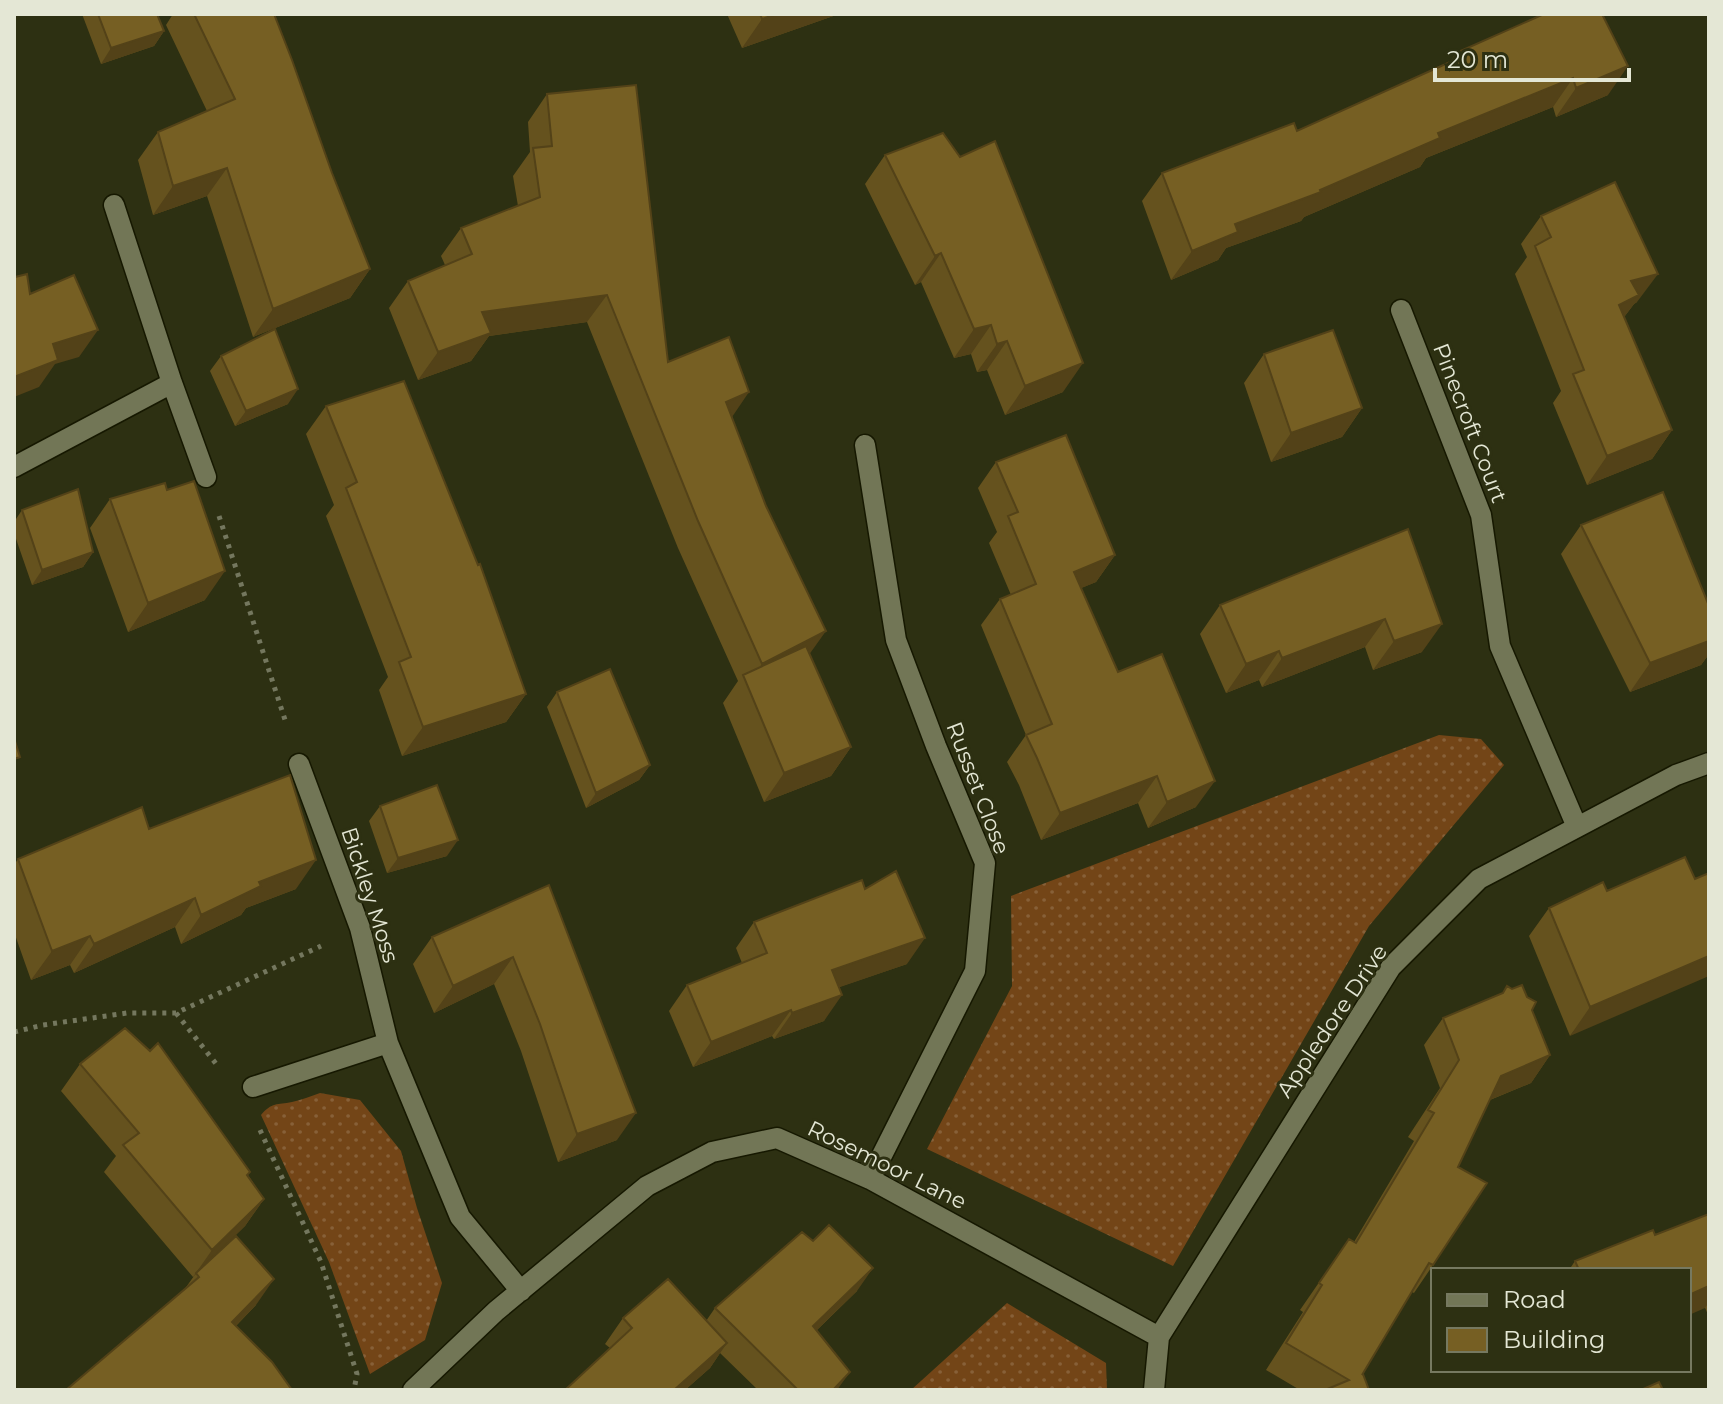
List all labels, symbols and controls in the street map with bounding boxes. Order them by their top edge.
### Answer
scale bar [1435,32,1629,82]
text: 20 m [1447,45,1508,74]
street label: Pinecroft Court [1427,340,1513,507]
street label: Russet Close [940,718,1016,858]
street label: Bickley Moss [335,824,405,966]
street label: Appledore Drive [1271,939,1393,1103]
street label: Rosemoor Lane [803,1115,971,1215]
legend [1431,1268,1691,1372]
text: Road [1503,1285,1566,1314]
text: Building [1503,1325,1606,1354]

